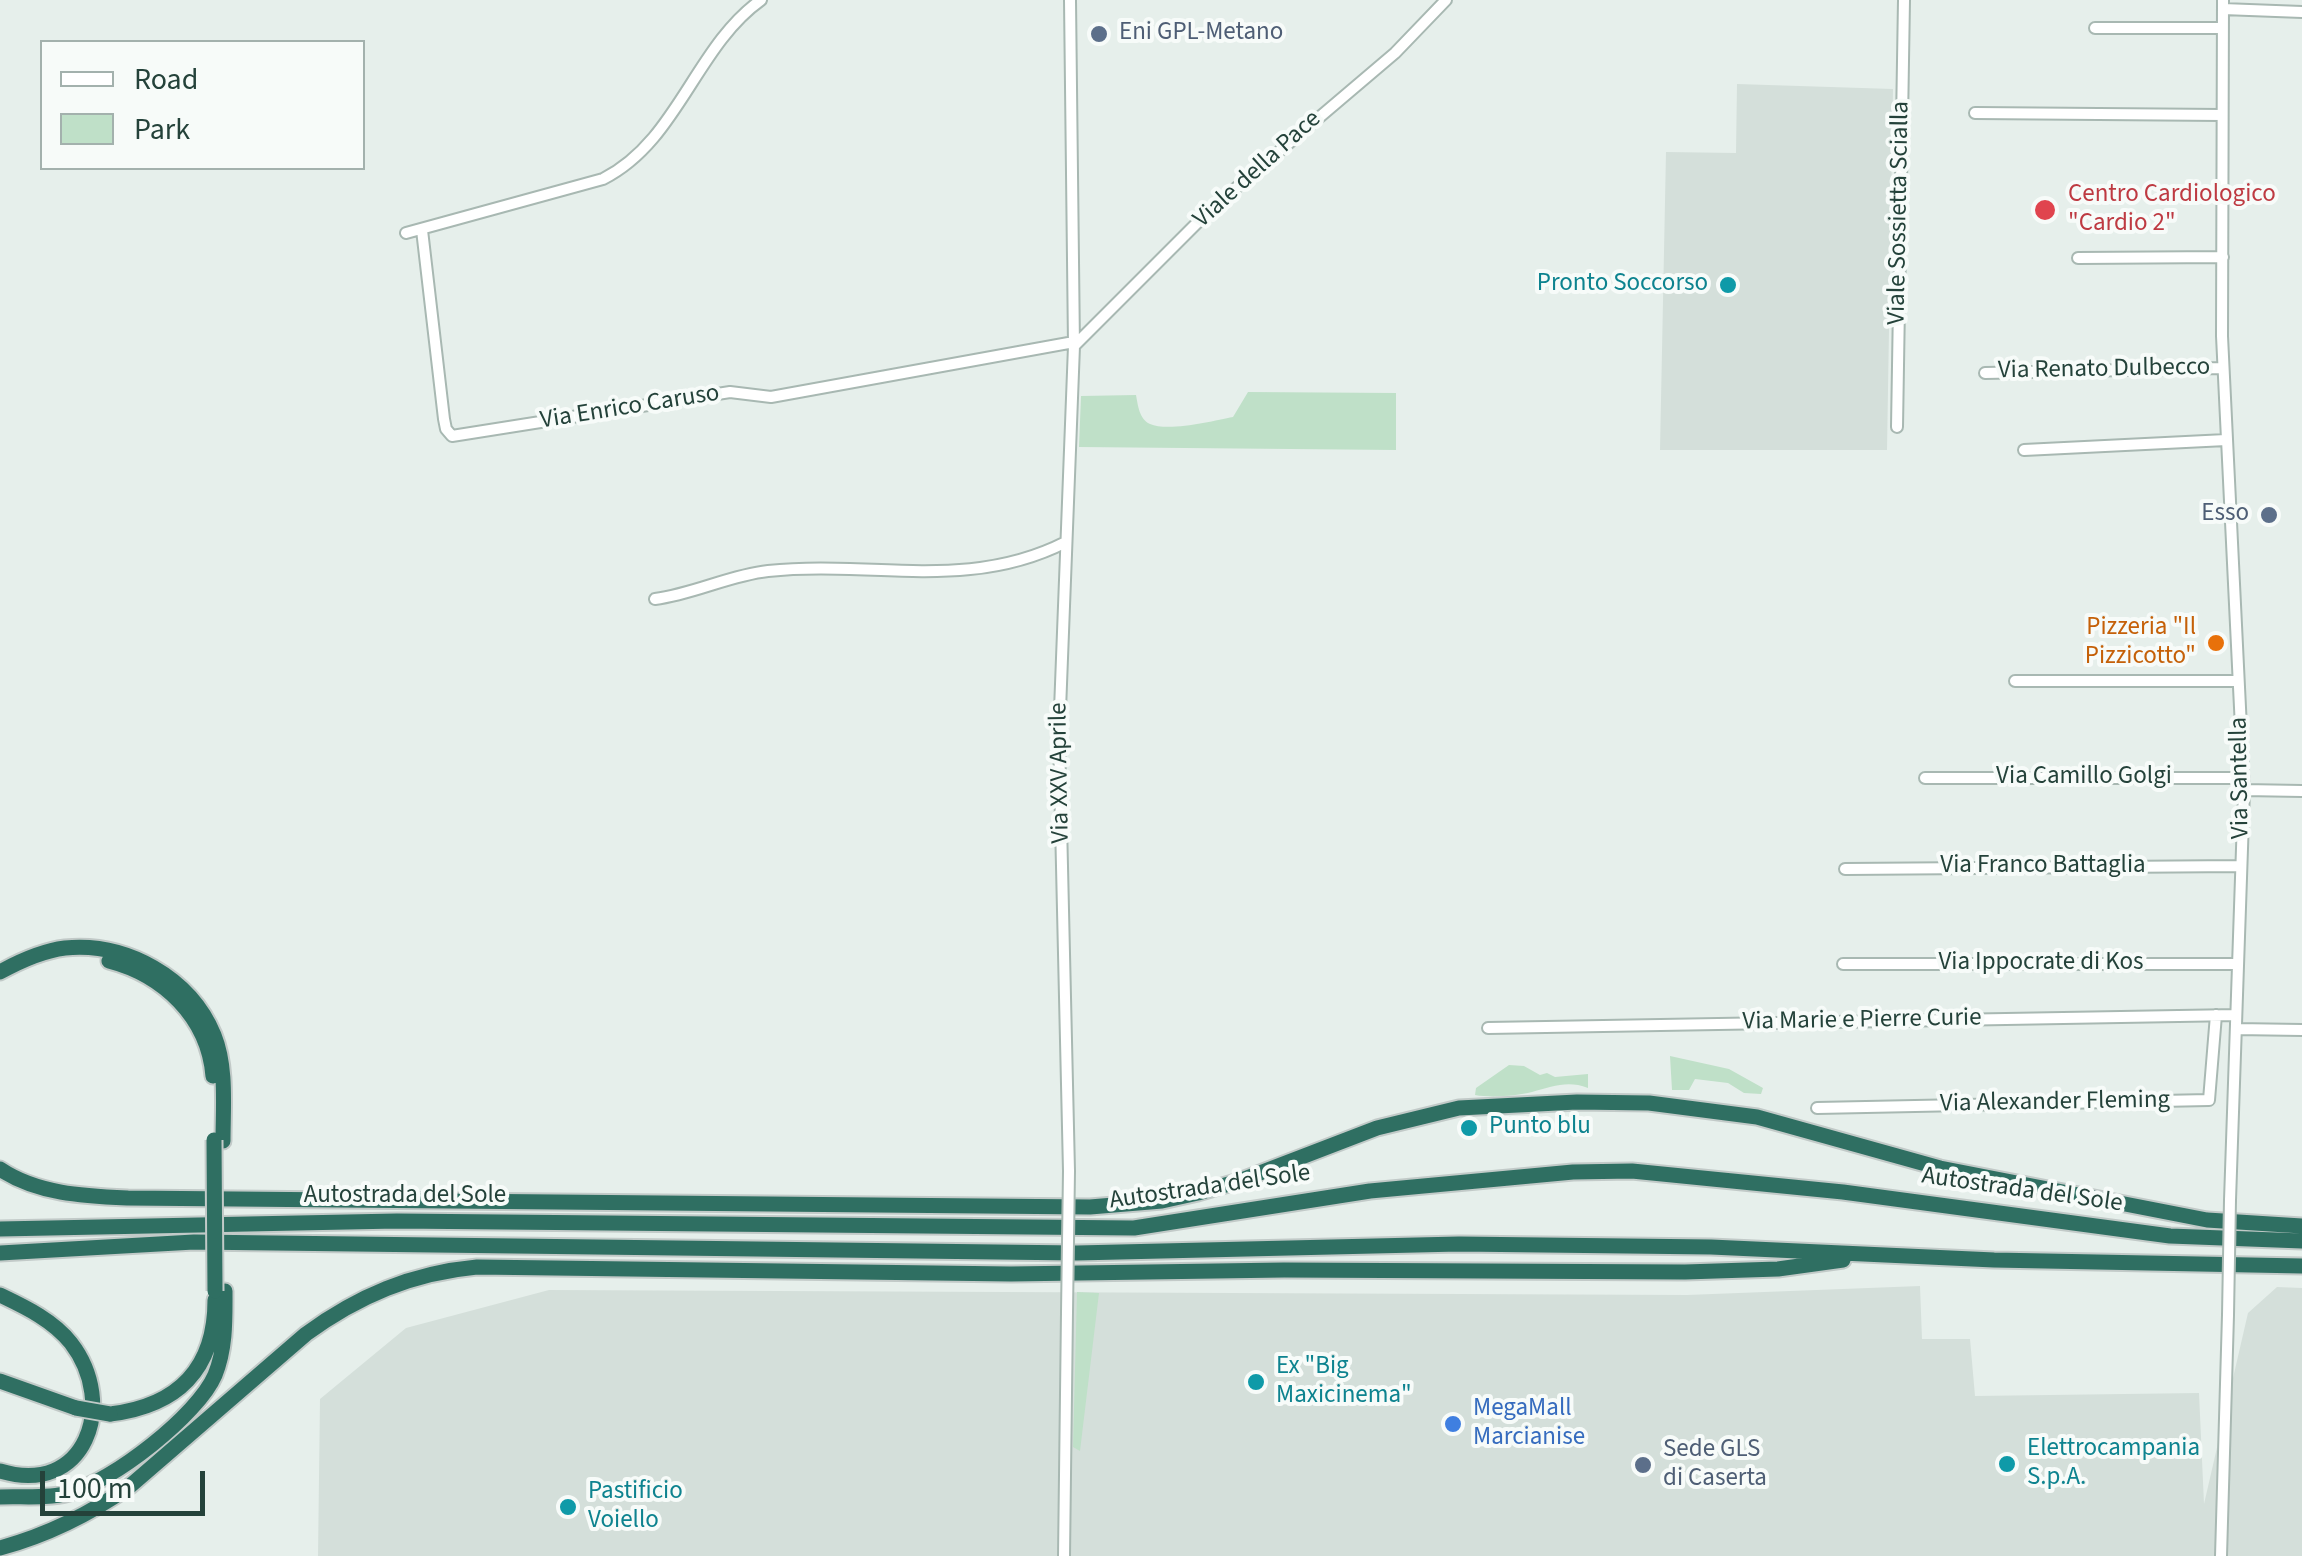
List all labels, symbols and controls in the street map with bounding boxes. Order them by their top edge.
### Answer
place label: Eni GPL-Metano [1119,19,1283,49]
marker: Eni GPL-Metano [1088,23,1110,45]
legend [40,40,365,170]
text: Road [134,58,198,101]
street label: Viale Sossietta Scialla [1883,101,1917,325]
street label: Viale della Pace [1188,105,1328,235]
text: Park [134,108,190,151]
place label: Centro Cardiologico "Cardio 2" [2068,181,2276,240]
marker: Centro Cardiologico "Cardio 2" [2032,197,2058,223]
place label: Pronto Soccorso [1537,270,1708,300]
marker: Pronto Soccorso [1717,274,1739,296]
street label: Via Renato Dulbecco [1998,353,2210,387]
street label: Via Enrico Caruso [538,379,722,437]
place label: Esso [2201,500,2249,530]
marker: Esso [2258,504,2280,526]
place label: Pizzeria "Il Pizzicotto" [2085,614,2196,673]
marker: Pizzeria "Il Pizzicotto" [2205,632,2227,654]
street label: Via XXV Aprile [1045,702,1077,844]
street label: Via Santella [2225,717,2257,839]
street label: Via Camillo Golgi [1996,763,2172,793]
street label: Via Franco Battaglia [1940,852,2146,882]
street label: Via Ippocrate di Kos [1938,949,2144,979]
street label: Via Marie e Pierre Curie [1742,1004,1982,1038]
street label: Via Alexander Fleming [1940,1086,2170,1120]
place label: Punto blu [1489,1113,1591,1143]
marker: Punto blu [1458,1117,1480,1139]
street label: Autostrada del Sole [1108,1159,1312,1217]
street label: Autostrada del Sole [1920,1162,2124,1220]
street label: Autostrada del Sole [304,1182,506,1212]
place label: Ex "Big Maxicinema" [1276,1353,1412,1412]
marker: Ex "Big Maxicinema" [1245,1371,1267,1393]
place label: MegaMall Marcianise [1473,1395,1585,1454]
marker: MegaMall Marcianise [1442,1413,1464,1435]
place label: Elettrocampania S.p.A. [2027,1435,2200,1494]
place label: Sede GLS di Caserta [1663,1436,1767,1495]
scale bar [45,1451,210,1513]
marker: Elettrocampania S.p.A. [1996,1453,2018,1475]
marker: Sede GLS di Caserta [1632,1454,1654,1476]
text: 100 m [57,1467,133,1510]
place label: Pastificio Voiello [588,1478,683,1537]
marker: Pastificio Voiello [557,1496,579,1518]

